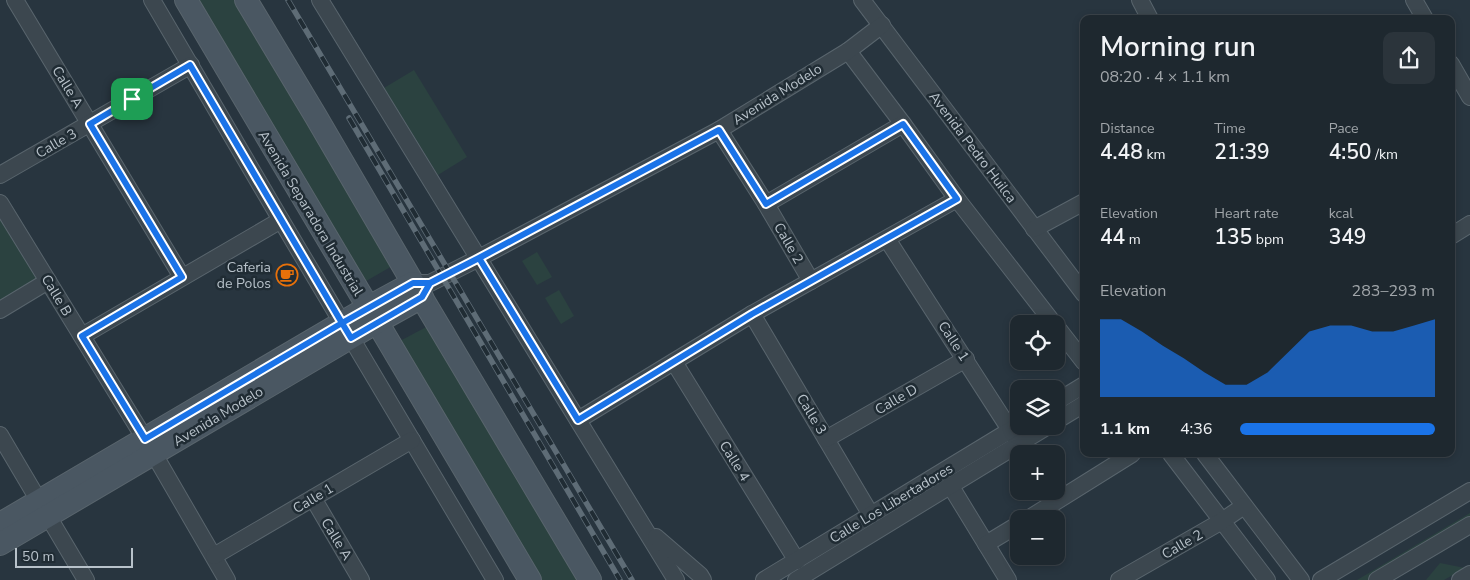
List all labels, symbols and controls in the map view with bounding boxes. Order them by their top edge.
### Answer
text: Morning run [1100,28,1256,66]
button: share [1383,32,1435,84]
street label: Avenida Modelo [729,59,826,130]
street label: Calle A [48,63,88,112]
text: 08:20 · 4 × 1.1 km [1100,66,1230,88]
pin [111,78,153,120]
icon: arrive [118,85,146,113]
street label: Avenida Pedro Huilca [924,88,1021,207]
text: Distance [1100,119,1154,138]
text: Time [1214,119,1245,138]
text: Pace [1329,119,1358,138]
street label: Calle 3 [32,124,80,163]
street label: Avenida Separadora Industrial [254,127,368,300]
text: 4.48 [1100,138,1143,166]
text: 21:39 [1214,138,1270,166]
text: 4:50 [1329,138,1371,166]
text: km [1143,145,1165,164]
text: /km [1371,145,1398,164]
text: Elevation [1100,204,1158,223]
text: Heart rate [1214,204,1278,223]
text: kcal [1329,204,1353,223]
street label: Calle 2 [769,219,808,267]
text: 44 [1100,223,1125,251]
text: 135 [1214,223,1252,251]
text: 349 [1329,223,1366,251]
text: m [1125,230,1141,249]
text: bpm [1252,230,1284,249]
place label: Caferia de Polos [217,258,271,293]
cafe icon: Caferia de Polos [275,263,299,287]
street label: Calle B [37,271,76,320]
text: Elevation [1100,280,1166,302]
text: 283–293 m [1352,280,1435,302]
map controls [1010,315,1065,565]
button: locate [1010,315,1065,370]
street label: Calle 1 [934,318,974,365]
street label: Calle D [871,380,921,419]
button: layers [1010,380,1065,435]
street label: Avenida Modelo [170,382,267,451]
street label: Calle 3 [792,390,831,438]
text: 1.1 km [1100,418,1150,440]
text: 4:36 [1180,418,1212,440]
street label: Calle 4 [715,437,754,485]
button: + [1010,445,1065,500]
street label: Calle Los Libertadores [826,459,957,548]
street label: Calle 1 [289,479,337,518]
button: − [1010,510,1065,565]
street label: Calle A [317,515,357,564]
street label: Calle 2 [1158,525,1206,564]
scale bar [15,545,132,568]
text: 50 m [22,547,54,566]

